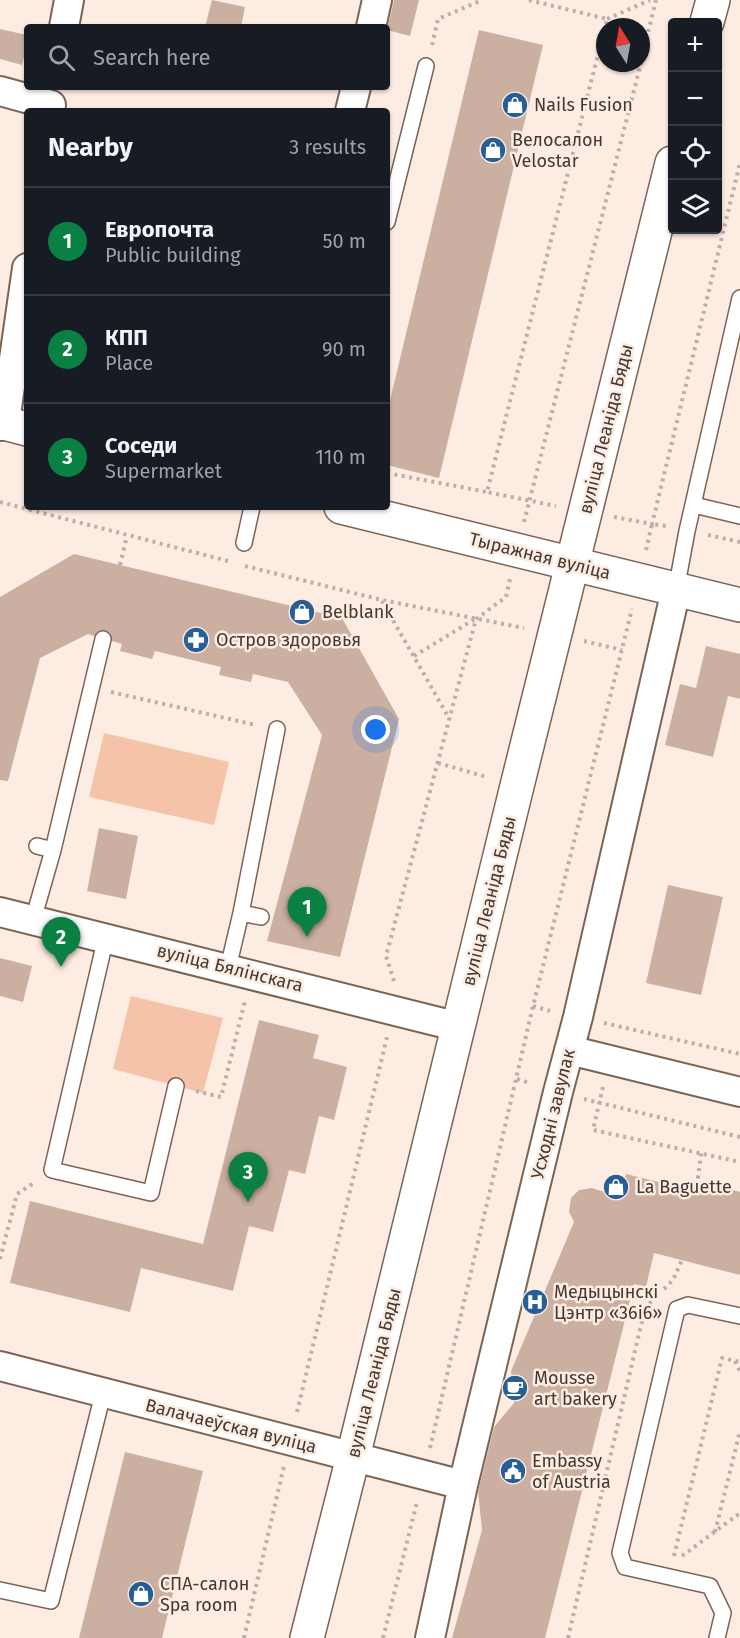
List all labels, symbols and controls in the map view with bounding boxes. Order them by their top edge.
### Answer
north arrow [596,18,650,72]
map controls [668,18,722,234]
button: + [668,18,722,72]
search box [24,24,390,90]
icon: search [45,41,78,74]
text: Search here [93,44,211,71]
button: − [668,72,722,126]
shop icon: Nails Fusion [500,90,530,120]
place label: Nails Fusion [534,94,633,116]
button: locate [668,126,722,180]
place label: Велосалон Velostar [512,129,603,172]
text: Nearby [48,132,133,163]
text: 3 results [289,135,366,159]
shop icon: Велосалон Velostar [478,135,508,165]
button: layers [668,180,722,234]
text: Европочта [105,216,214,243]
text: 1 [63,229,72,253]
text: 50 m [322,229,366,253]
text: Public building [105,243,241,267]
text: КПП [105,324,148,351]
text: 2 [62,337,73,361]
text: 90 m [322,337,366,361]
street label: вуліца Леаніда Бяды [574,342,638,516]
text: Place [105,351,153,375]
text: Соседи [105,432,177,459]
text: 3 [62,445,73,469]
text: 110 m [315,445,366,469]
text: Supermarket [105,459,222,483]
street label: Тыражная вуліца [467,528,613,584]
shop icon: Belblank [287,597,317,627]
place label: Belblank [322,601,394,623]
pharmacy icon: Остров здоровья [181,625,211,655]
place label: Остров здоровья [216,629,361,651]
your location [361,715,390,744]
street label: вуліца Леаніда Бяды [457,814,521,988]
pin: 1 [288,888,326,937]
pin: 2 [42,918,80,967]
street label: вуліца Бялінскага [155,939,305,997]
street label: Усходні завулак [526,1046,580,1182]
pin: 3 [228,1152,268,1202]
shop icon: La Baguette [601,1172,631,1202]
place label: La Baguette [636,1176,732,1198]
place label: Медыцынскі Цэнтр «36і6» [554,1281,663,1324]
street label: вуліца Леаніда Бяды [342,1286,406,1460]
hospital icon: Медыцынскі Цэнтр «36і6» [520,1287,550,1317]
place label: Mousse art bakery [534,1367,617,1410]
cafe icon: Mousse art bakery [500,1373,530,1403]
street label: Валачаеўская вуліца [143,1394,319,1458]
place label: Embassy of Austria [532,1450,611,1493]
public building icon: Embassy of Austria [498,1456,528,1486]
place label: СПА-салон Spa room [160,1573,249,1616]
shop icon: СПА-салон Spa room [126,1579,156,1609]

